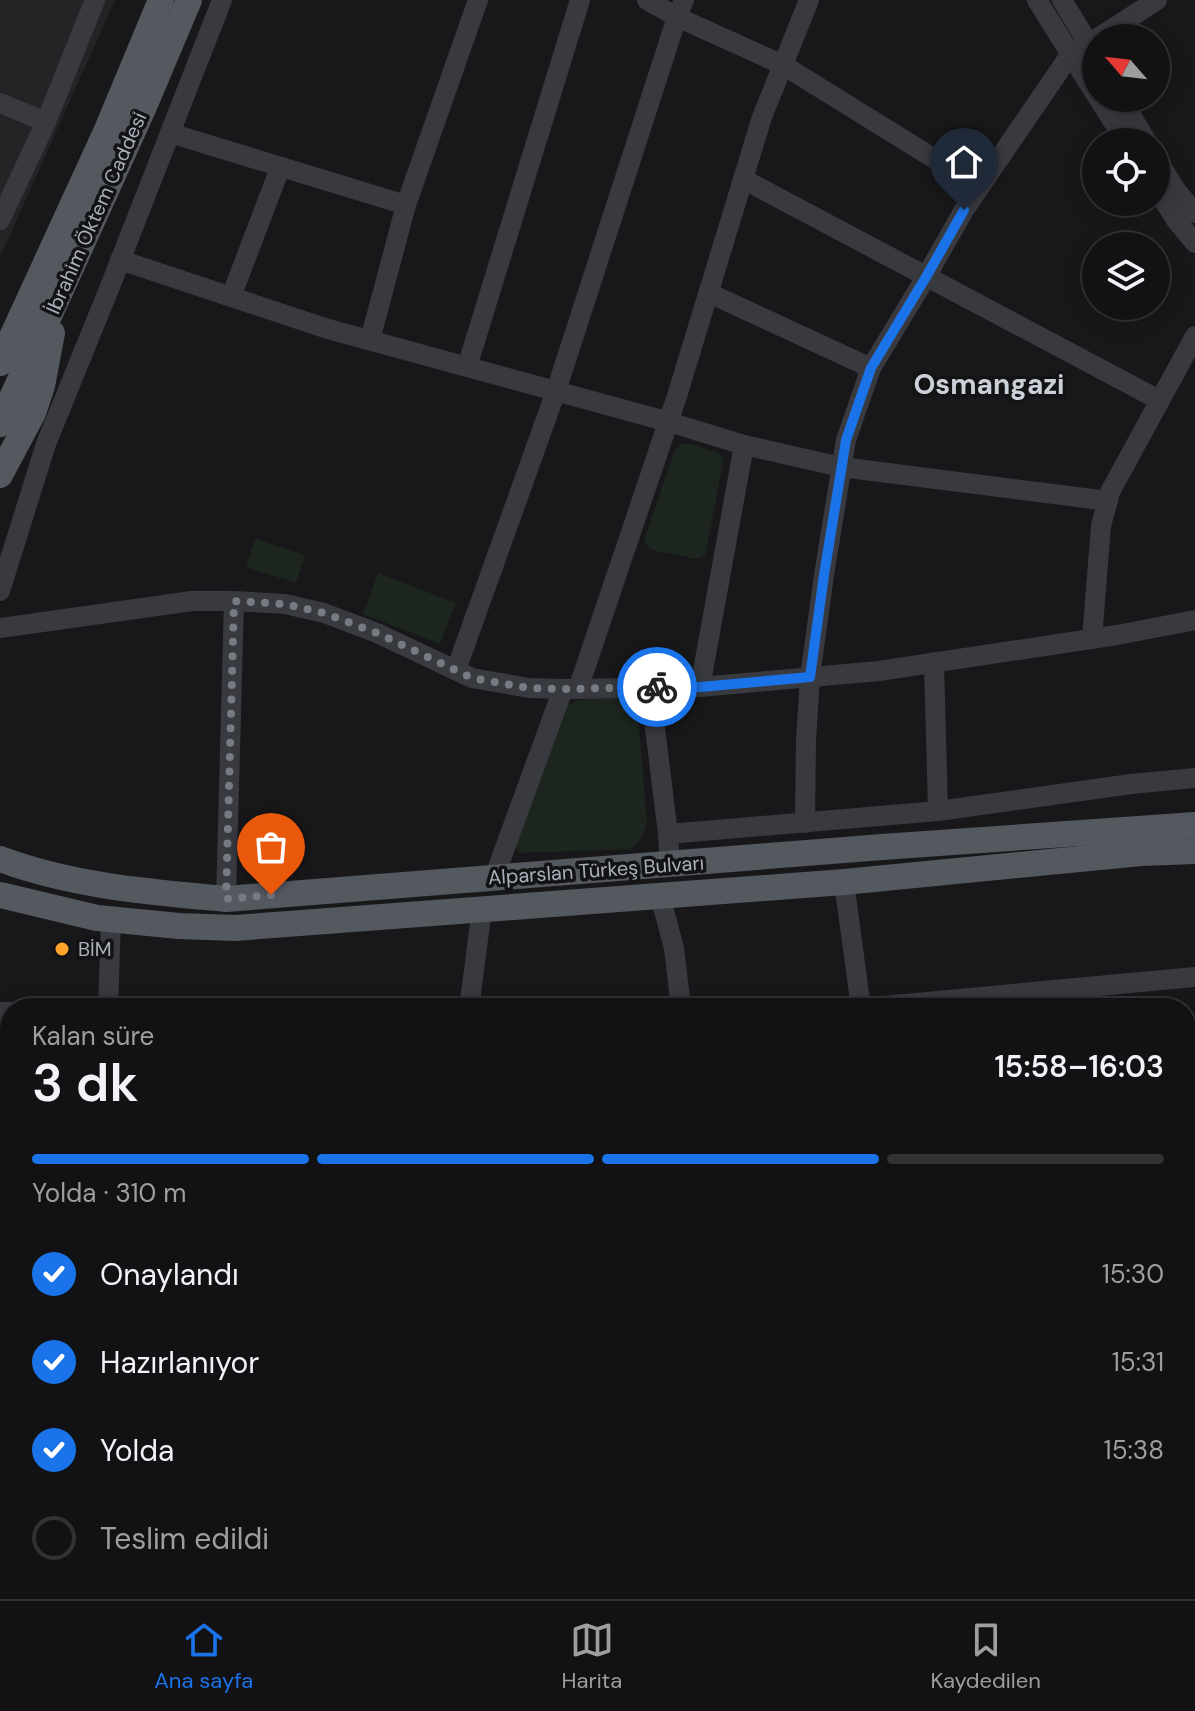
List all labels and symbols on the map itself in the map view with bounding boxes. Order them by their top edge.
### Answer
north arrow [1082,24,1170,112]
street label: İbrahim Öktem Caddesi [40,108,152,318]
pin [930,128,998,210]
district label: Osmangazi [913,366,1065,403]
courier [617,647,697,727]
pin [237,813,305,895]
street label: Alparslan Türkeş Bulvarı [487,849,705,891]
place label: BİM [78,936,112,962]
marker: BİM [53,940,71,958]

